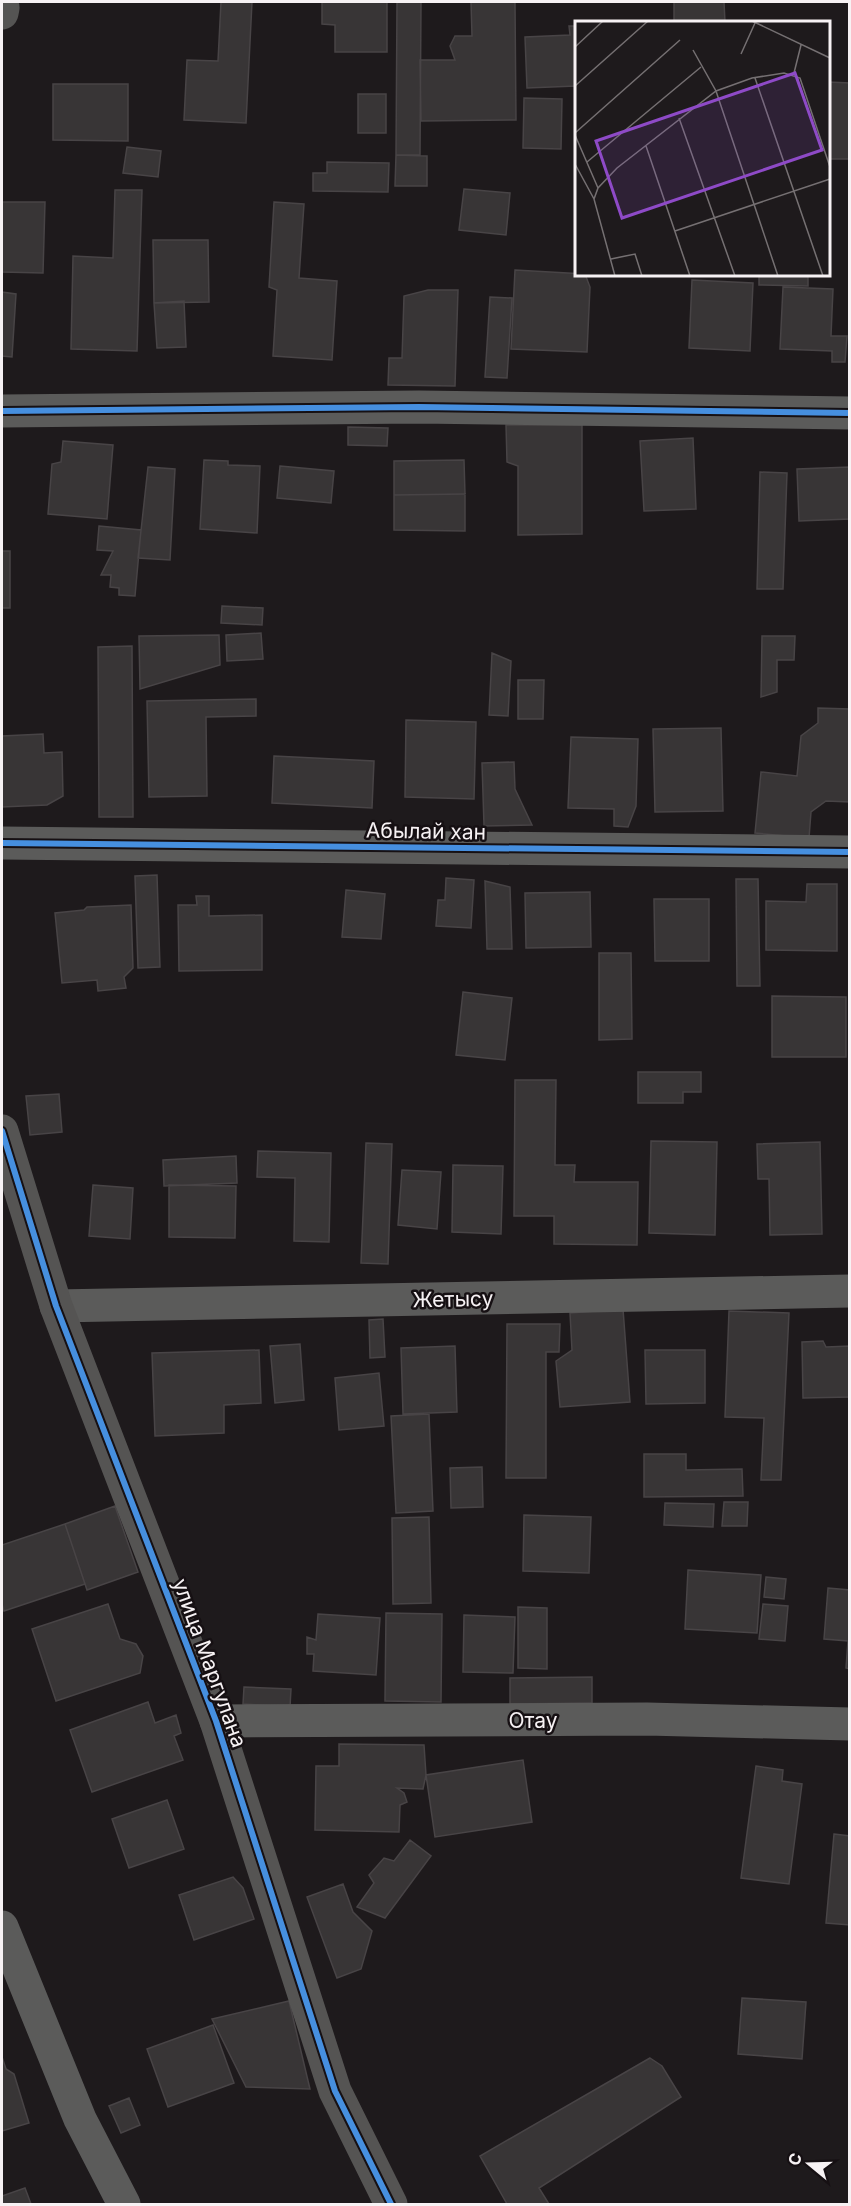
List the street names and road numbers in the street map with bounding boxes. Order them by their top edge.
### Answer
street label: Абылай хан [366,817,486,845]
street label: Жетысу [412,1286,494,1312]
street label: улица Маргулана [168,1575,252,1751]
street label: Отау [508,1708,558,1733]

